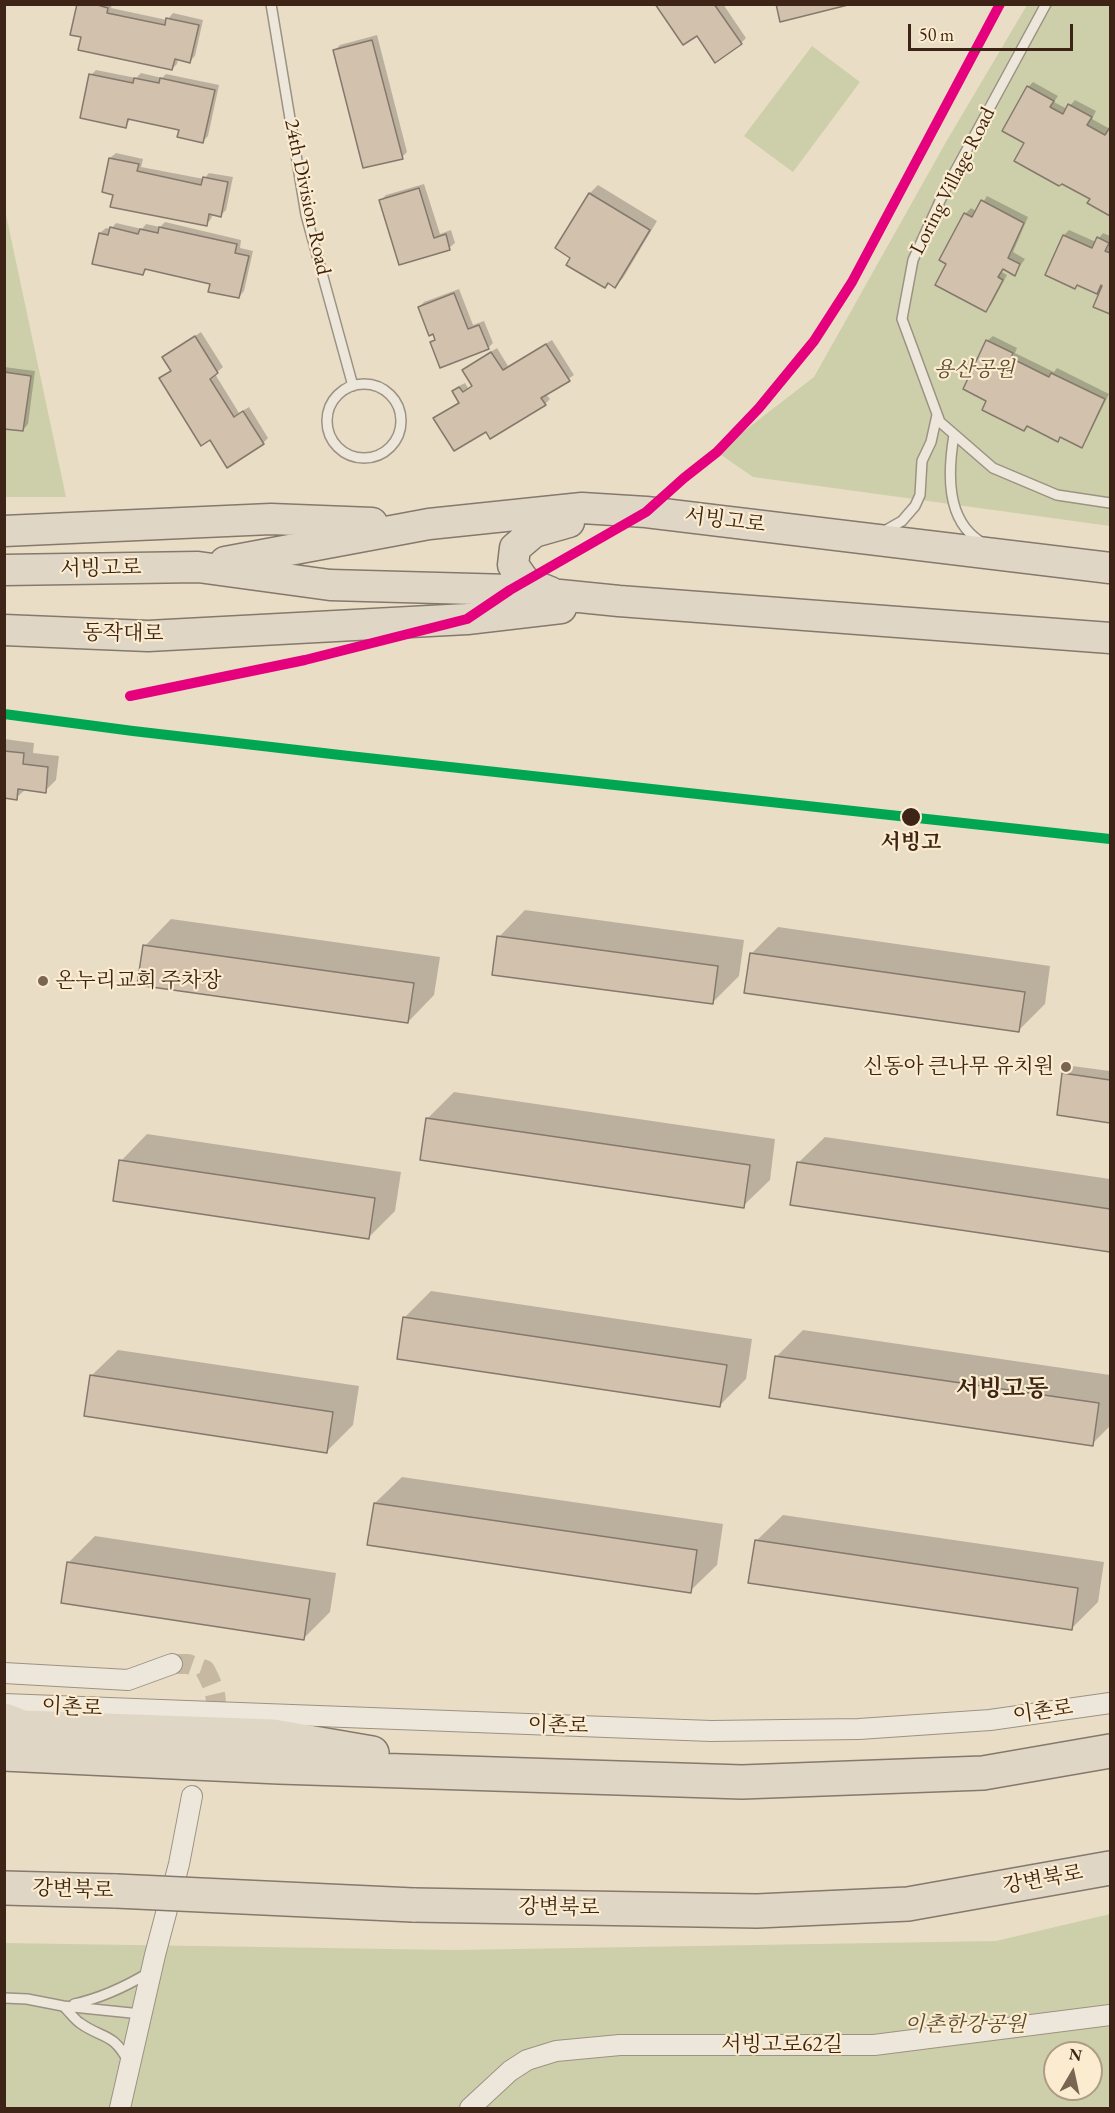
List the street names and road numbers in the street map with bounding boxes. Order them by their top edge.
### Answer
street label: Loring Village Road [905,103,1001,259]
street label: 24th Division Road [278,117,336,277]
street label: 서빙고로 [683,504,767,538]
street label: 서빙고로 [60,556,142,582]
street label: 동작대로 [82,621,164,647]
street label: 이촌로 [41,1694,103,1722]
street label: 이촌로 [1011,1695,1075,1729]
street label: 이촌로 [527,1712,589,1740]
street label: 강변북로 [1001,1861,1085,1899]
street label: 강변북로 [32,1876,114,1904]
street label: 강변북로 [518,1895,600,1921]
street label: 서빙고로62길 [721,2032,843,2058]

